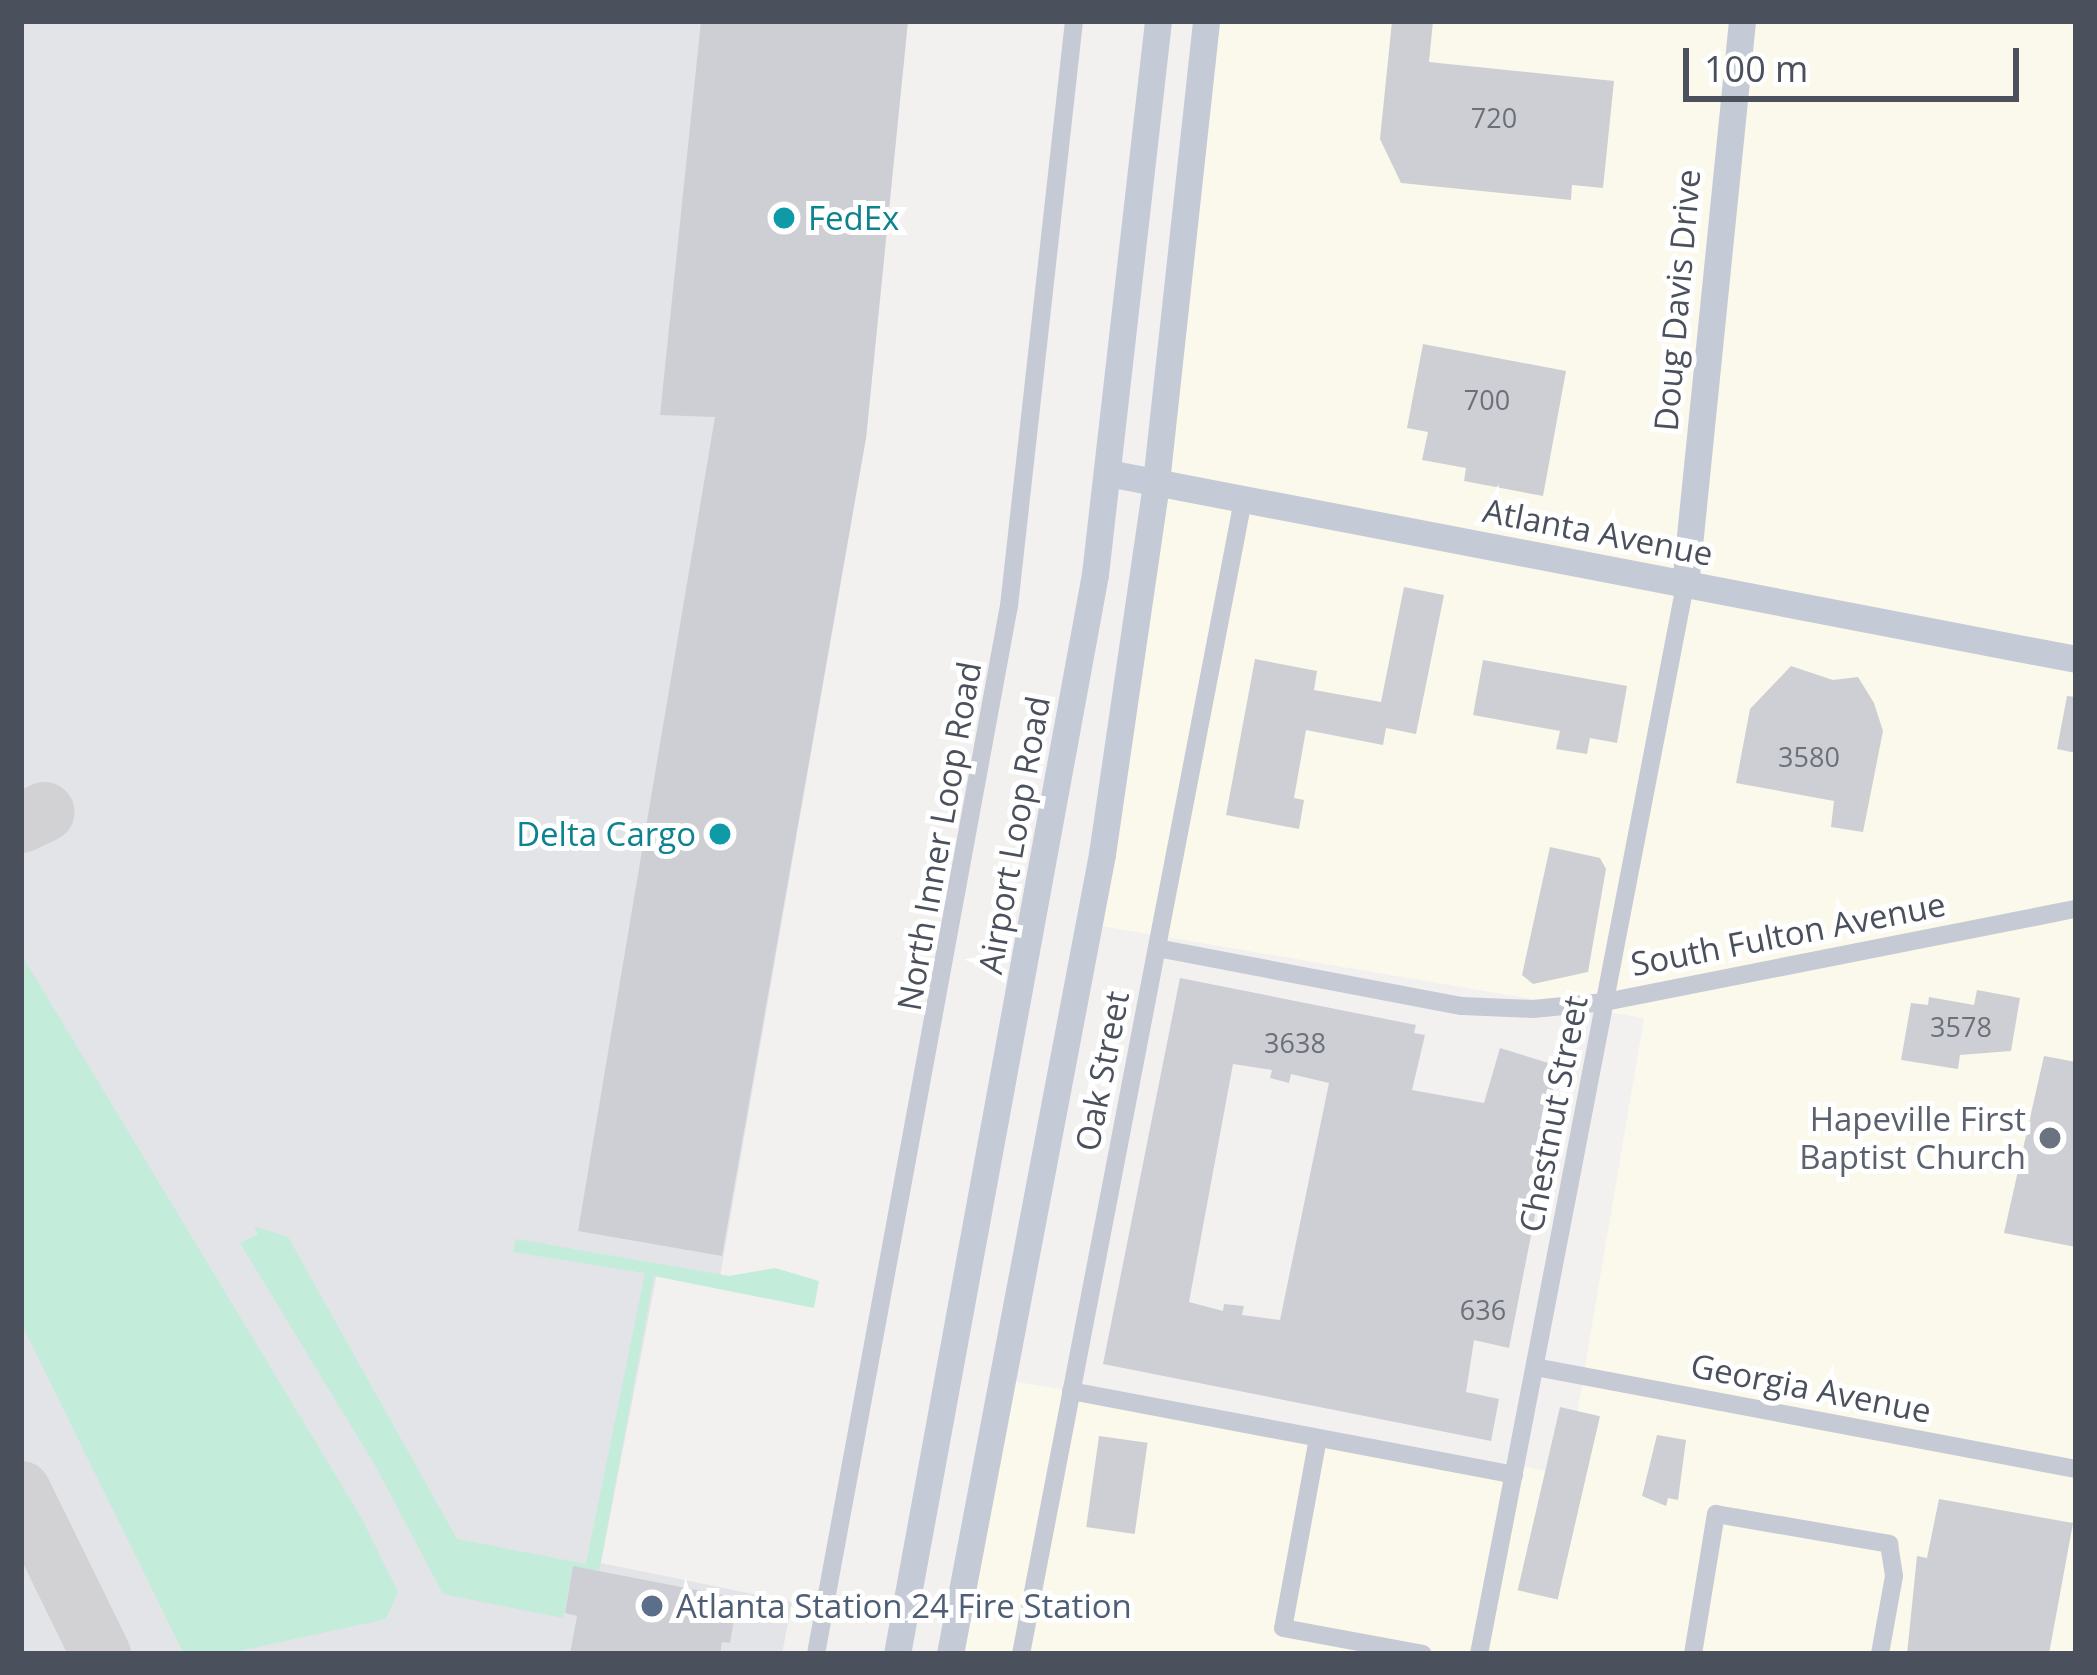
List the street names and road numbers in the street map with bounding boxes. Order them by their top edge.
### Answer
street label: Doug Davis Drive [1646,167,1708,433]
street label: Atlanta Avenue [1480,490,1716,574]
street label: North Inner Loop Road [889,659,989,1013]
street label: Airport Loop Road [970,693,1058,977]
street label: South Fulton Avenue [1627,884,1949,984]
street label: Oak Street [1067,988,1137,1154]
street label: Chestnut Street [1511,992,1595,1236]
street label: Georgia Avenue [1688,1345,1934,1431]

